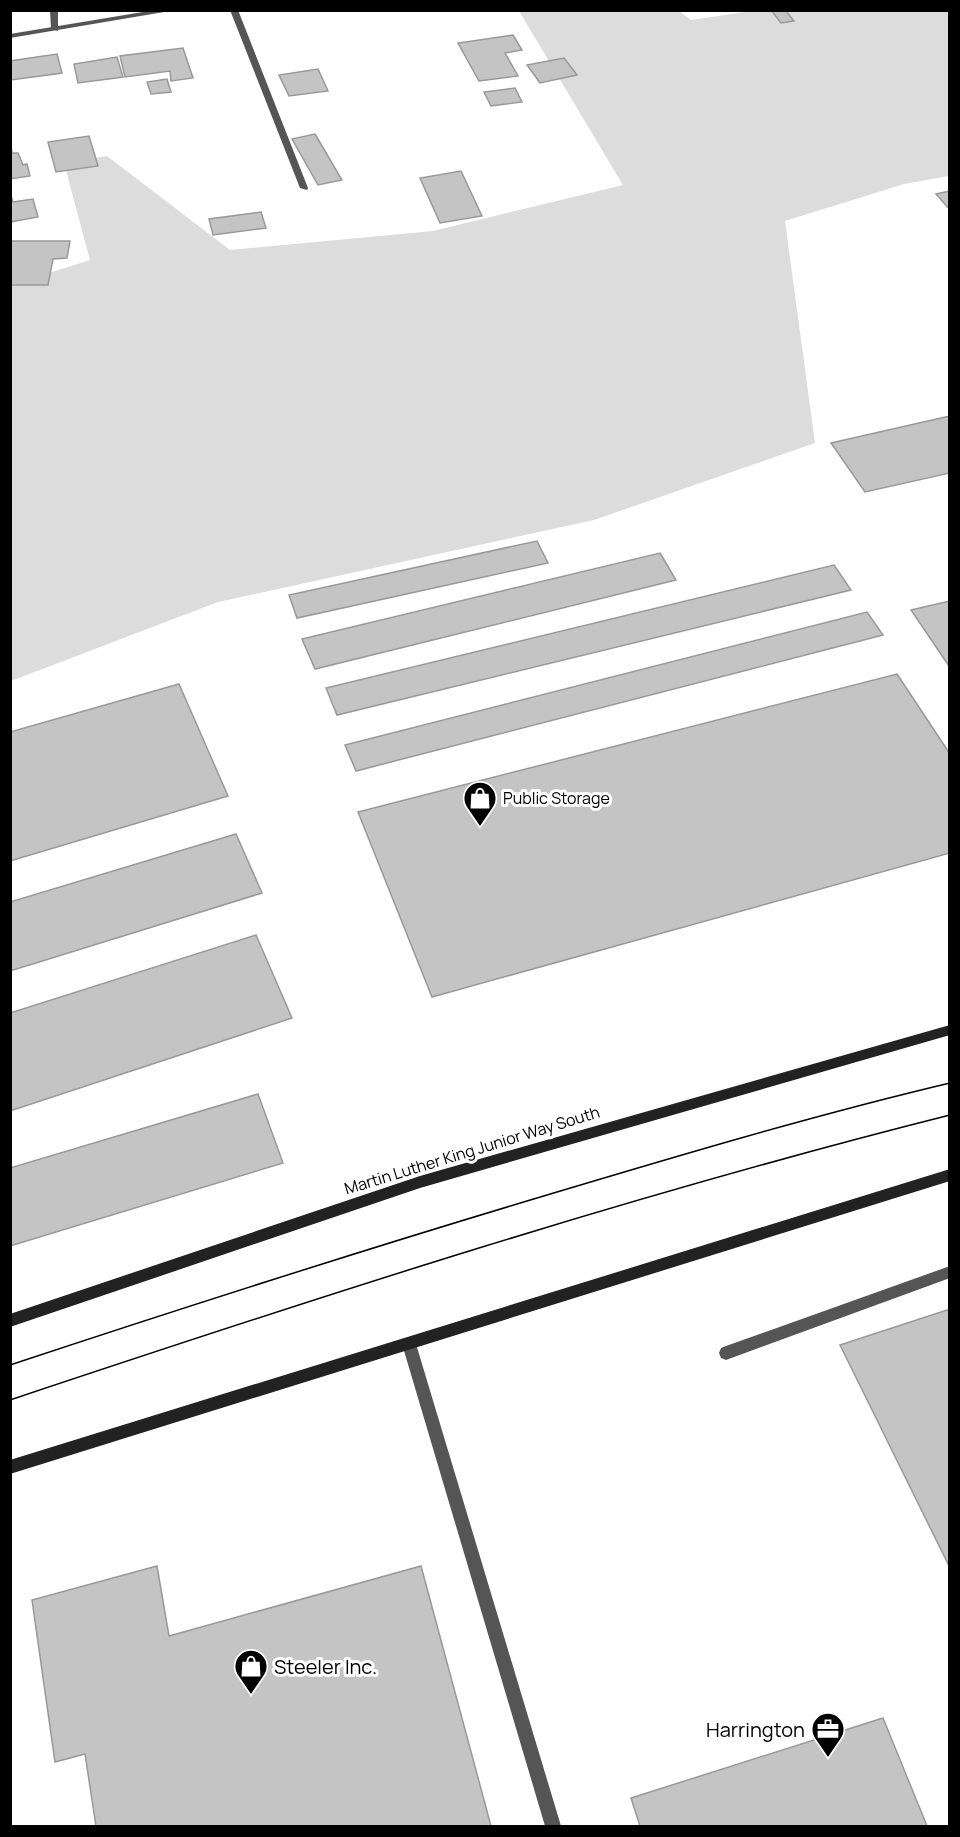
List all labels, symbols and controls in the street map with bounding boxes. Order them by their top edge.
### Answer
shop icon: Public Storage [462,780,498,827]
place label: Public Storage [503,787,610,809]
street label: Martin Luther King Junior Way South [342,1101,602,1199]
shop icon: Steeler Inc. [233,1648,269,1695]
place label: Steeler Inc. [274,1653,377,1680]
office icon: Harrington [810,1711,846,1758]
place label: Harrington [706,1716,805,1743]

